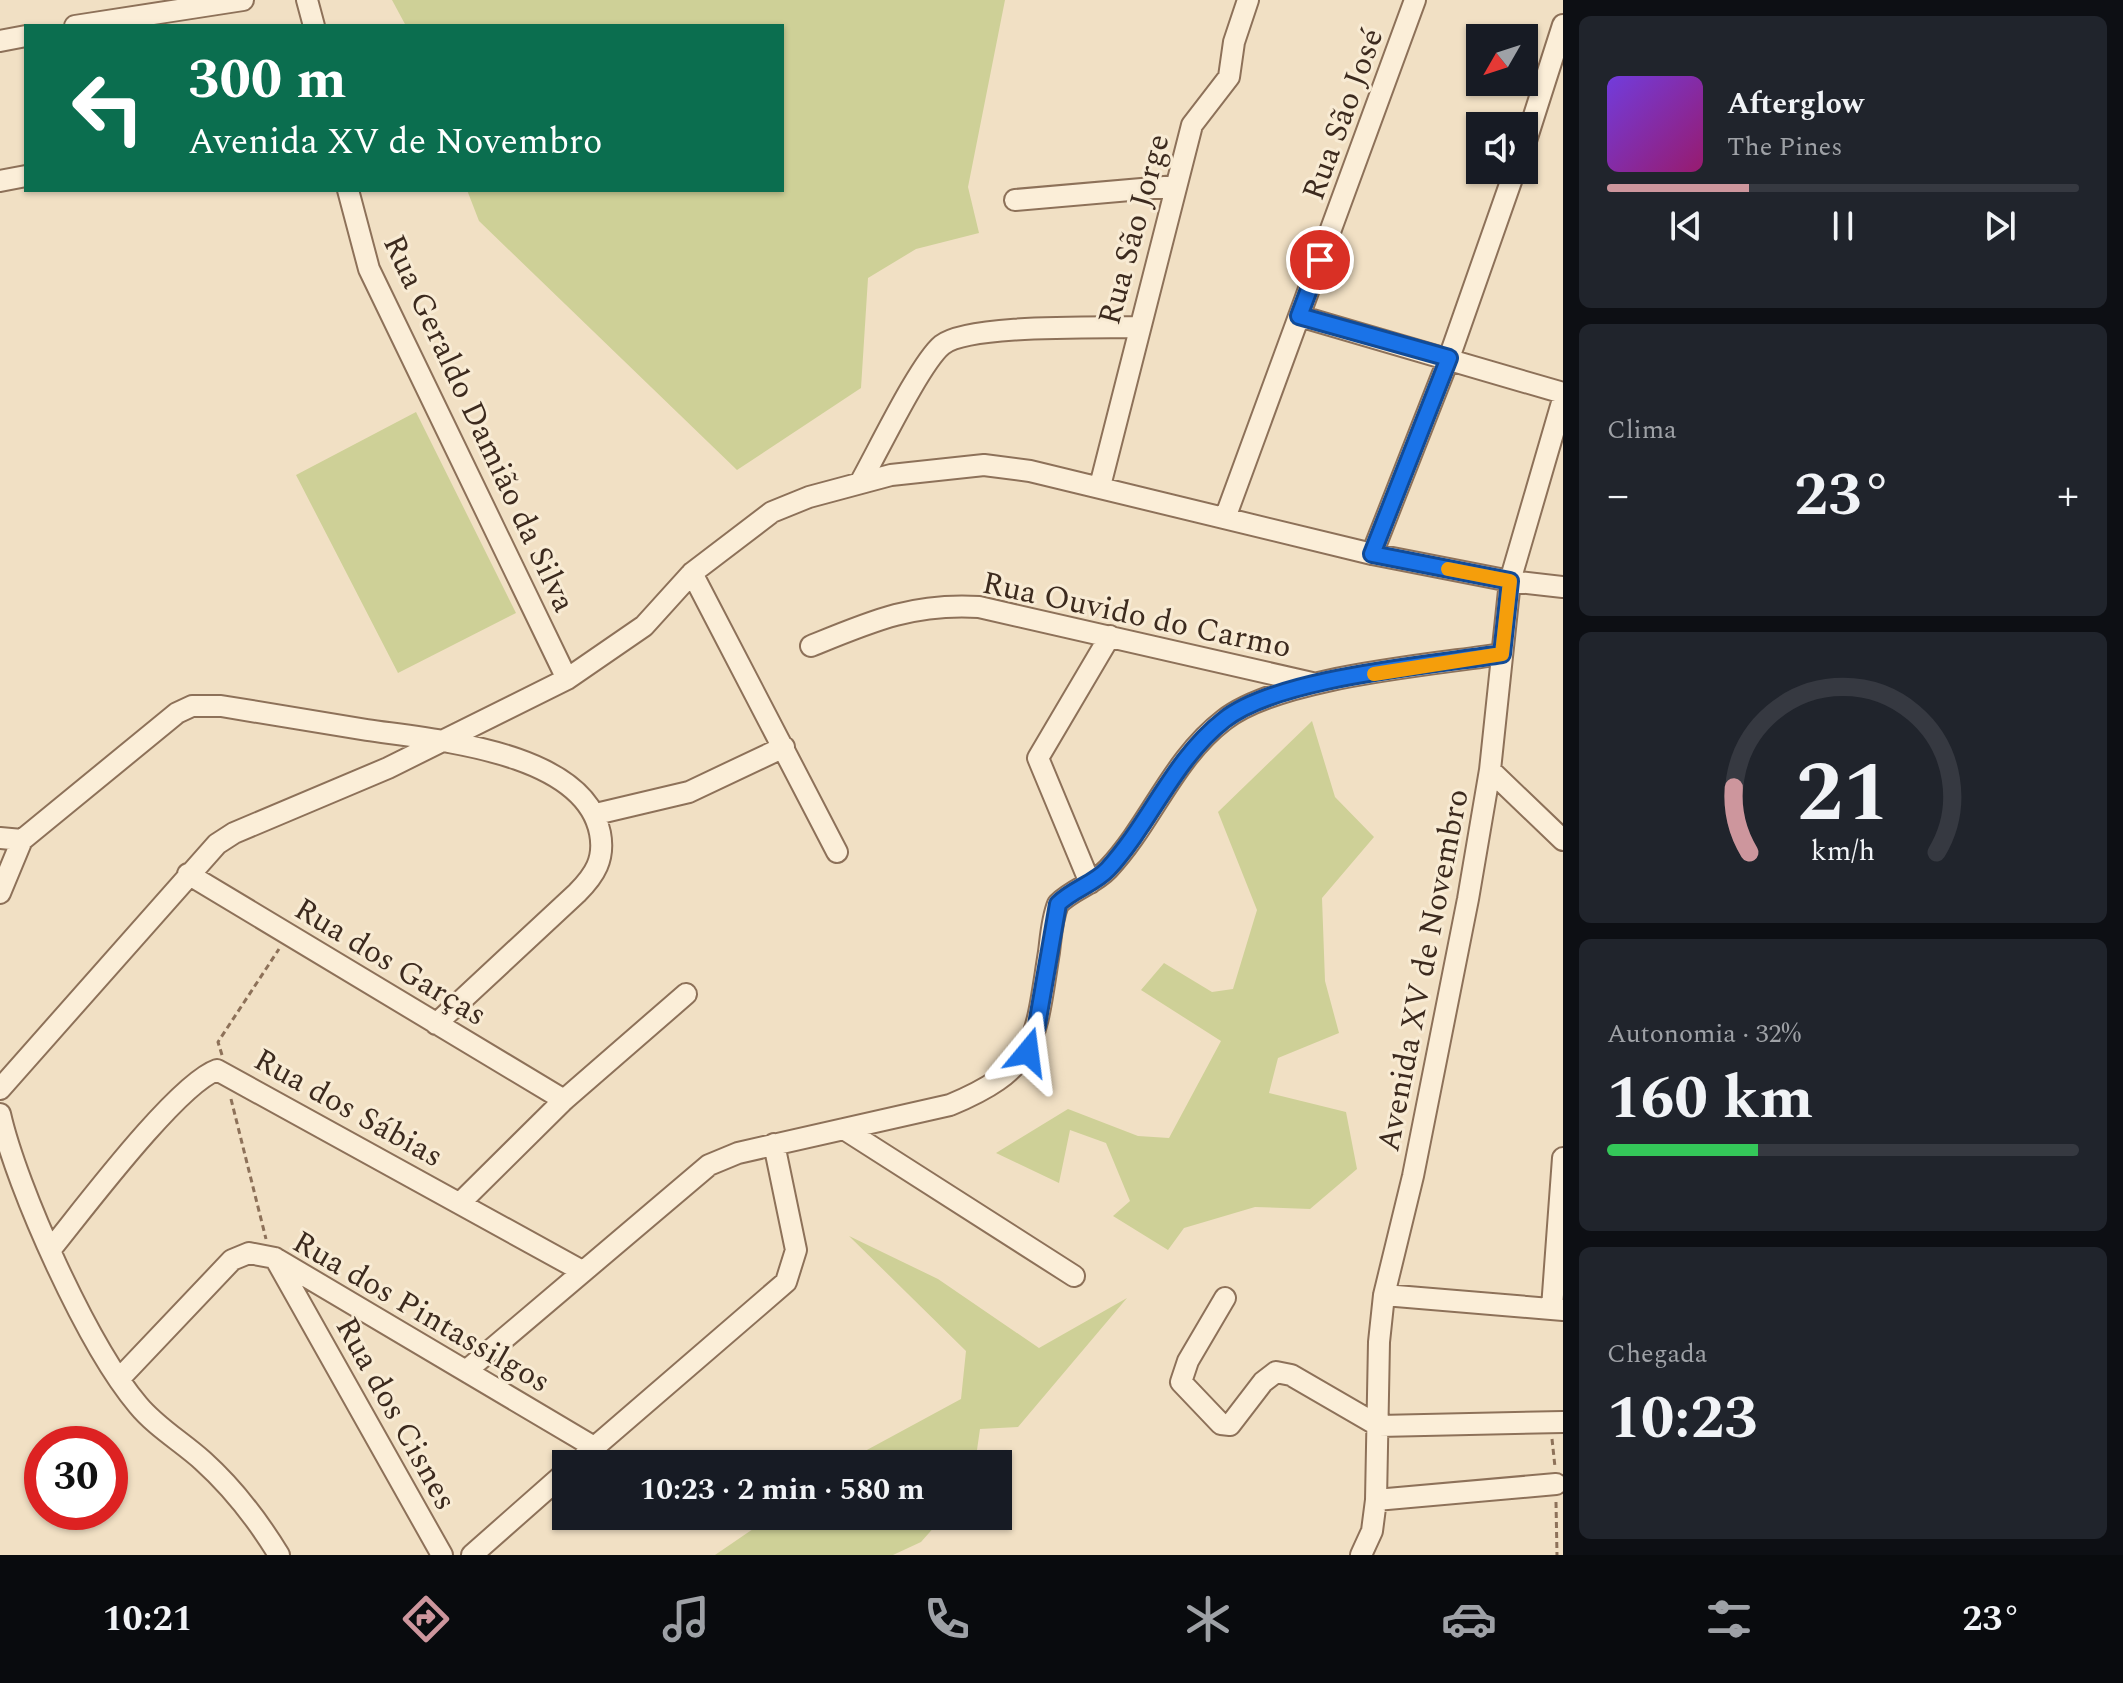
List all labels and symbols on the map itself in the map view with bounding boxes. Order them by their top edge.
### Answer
street label: Rua São José [1290,22,1397,207]
north arrow [1466,24,1538,96]
street label: Rua São Jorge [1085,128,1183,330]
pin [1286,226,1354,294]
street label: Rua Geraldo Damião da Silva [369,227,588,621]
street label: Rua Ouvido do Carmo [978,559,1296,672]
street label: Avenida XV de Novembro [1364,785,1483,1156]
street label: Rua dos Garças [284,885,496,1039]
position arrow [986,1010,1070,1094]
street label: Rua dos Sábias [244,1036,452,1181]
street label: Rua dos Pintassilgos [283,1218,559,1406]
street label: Rua dos Cisnes [322,1308,469,1520]
speed limit sign: 30 [24,1426,128,1530]

